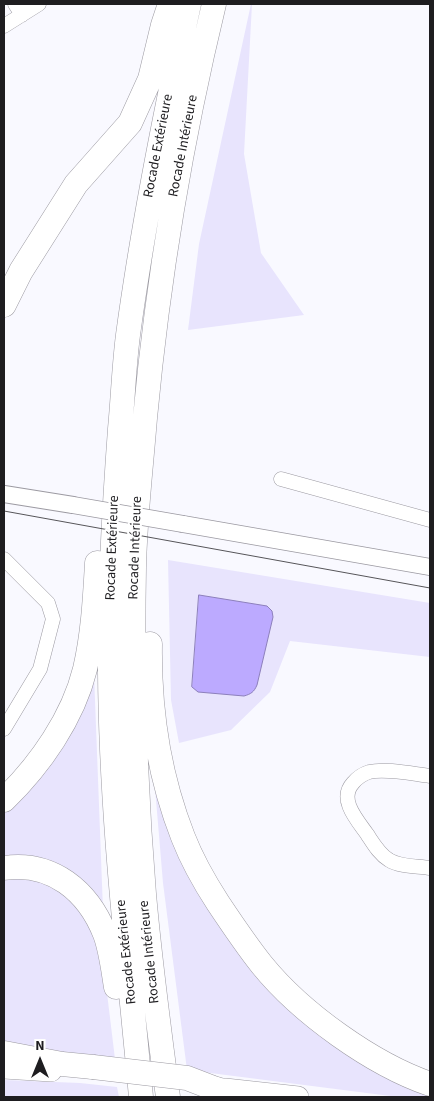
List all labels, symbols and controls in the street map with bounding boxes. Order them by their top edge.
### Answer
street label: Rocade Extérieure [141,93,177,199]
street label: Rocade Intérieure [166,94,202,198]
street label: Rocade Extérieure [103,495,123,601]
street label: Rocade Intérieure [126,496,146,600]
street label: Rocade Extérieure [113,899,141,1005]
street label: Rocade Intérieure [136,900,164,1004]
north arrow [15,1036,65,1086]
text: N [35,1036,45,1056]

